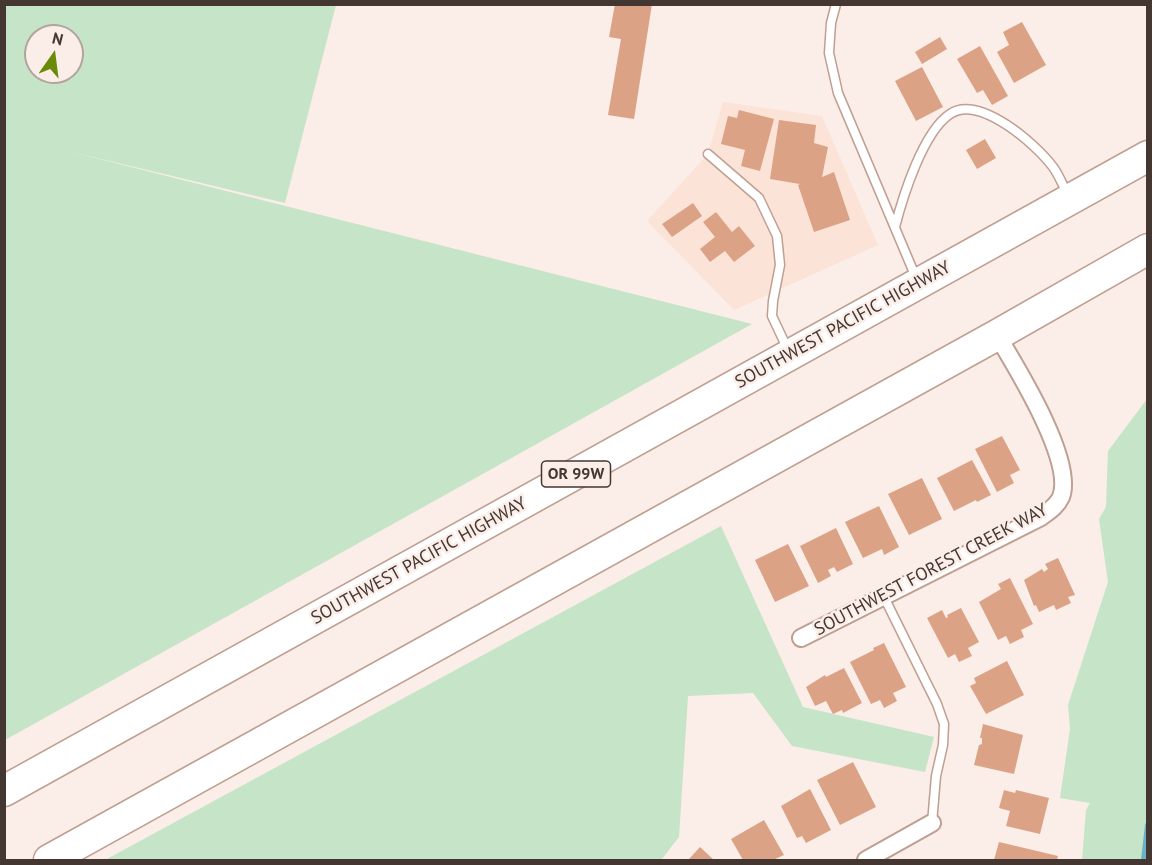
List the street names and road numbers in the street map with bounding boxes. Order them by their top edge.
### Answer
street label: SOUTHWEST PACIFIC HIGHWAY [732,257,954,393]
road number: OR 99W [542,461,610,487]
street label: SOUTHWEST PACIFIC HIGHWAY [308,493,530,629]
street label: SOUTHWEST FOREST CREEK WAY [811,499,1051,641]

